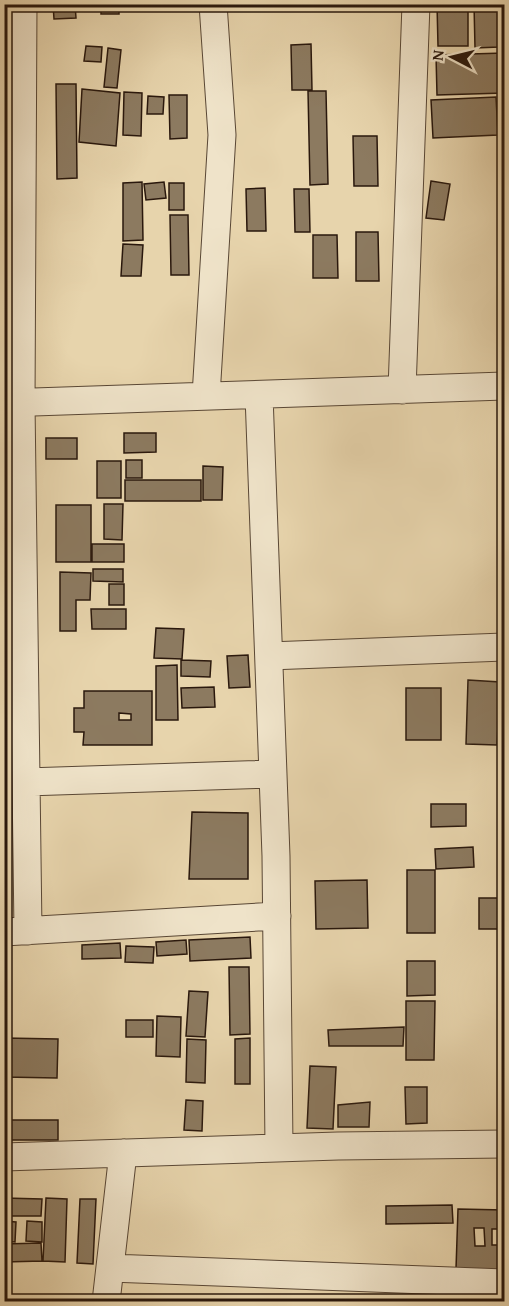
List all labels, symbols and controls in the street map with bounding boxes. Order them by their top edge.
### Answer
north arrow [422,27,482,87]
text: N [425,48,450,62]

